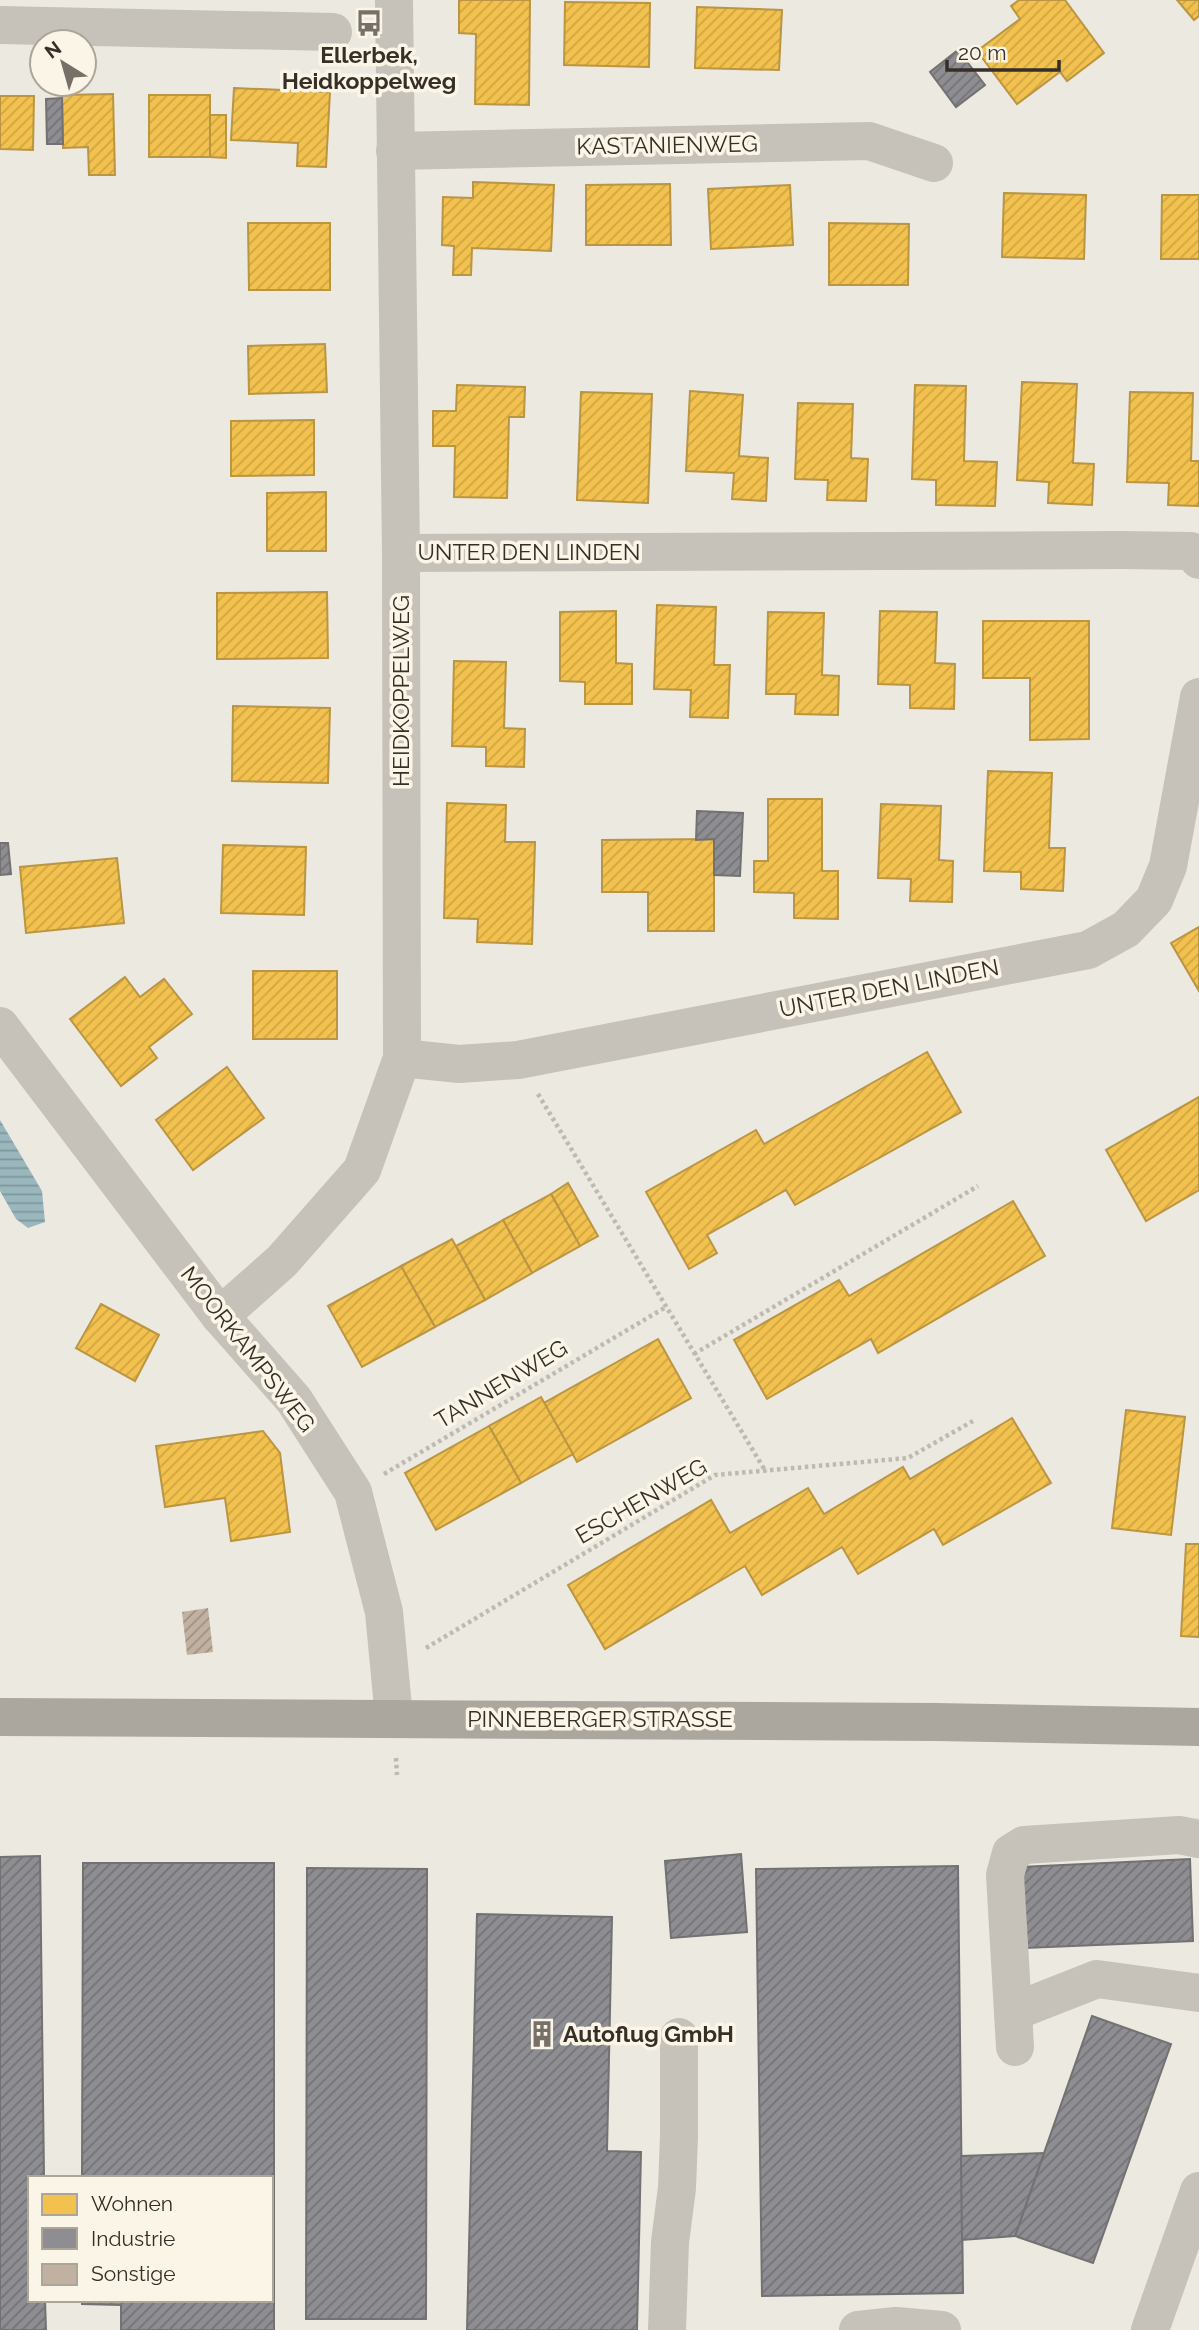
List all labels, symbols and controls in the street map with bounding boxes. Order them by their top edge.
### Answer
bus stop icon: Ellerbek, Heidkoppelweg [354,8,384,38]
north arrow [28,28,98,98]
scale bar [947,28,1059,72]
text: N [40,36,65,63]
text: 20 m [958,40,1006,65]
place label: Ellerbek, Heidkoppelweg [282,41,456,94]
street label: KASTANIENWEG [576,129,758,160]
street label: UNTER DEN LINDEN [417,538,641,565]
street label: HEIDKOPPELWEG [387,595,414,787]
street label: UNTER DEN LINDEN [777,953,1001,1022]
street label: MOORKAMPSWEG [175,1261,321,1437]
street label: TANNENWEG [430,1334,572,1434]
street label: ESCHENWEG [571,1452,711,1549]
street label: PINNEBERGER STRASSE [467,1705,733,1732]
building icon: Autoflug GmbH [527,2019,557,2049]
place label: Autoflug GmbH [563,2020,734,2047]
legend [28,2176,273,2302]
text: Wohnen [91,2191,173,2216]
text: Industrie [91,2226,175,2251]
text: Sonstige [91,2261,176,2286]

